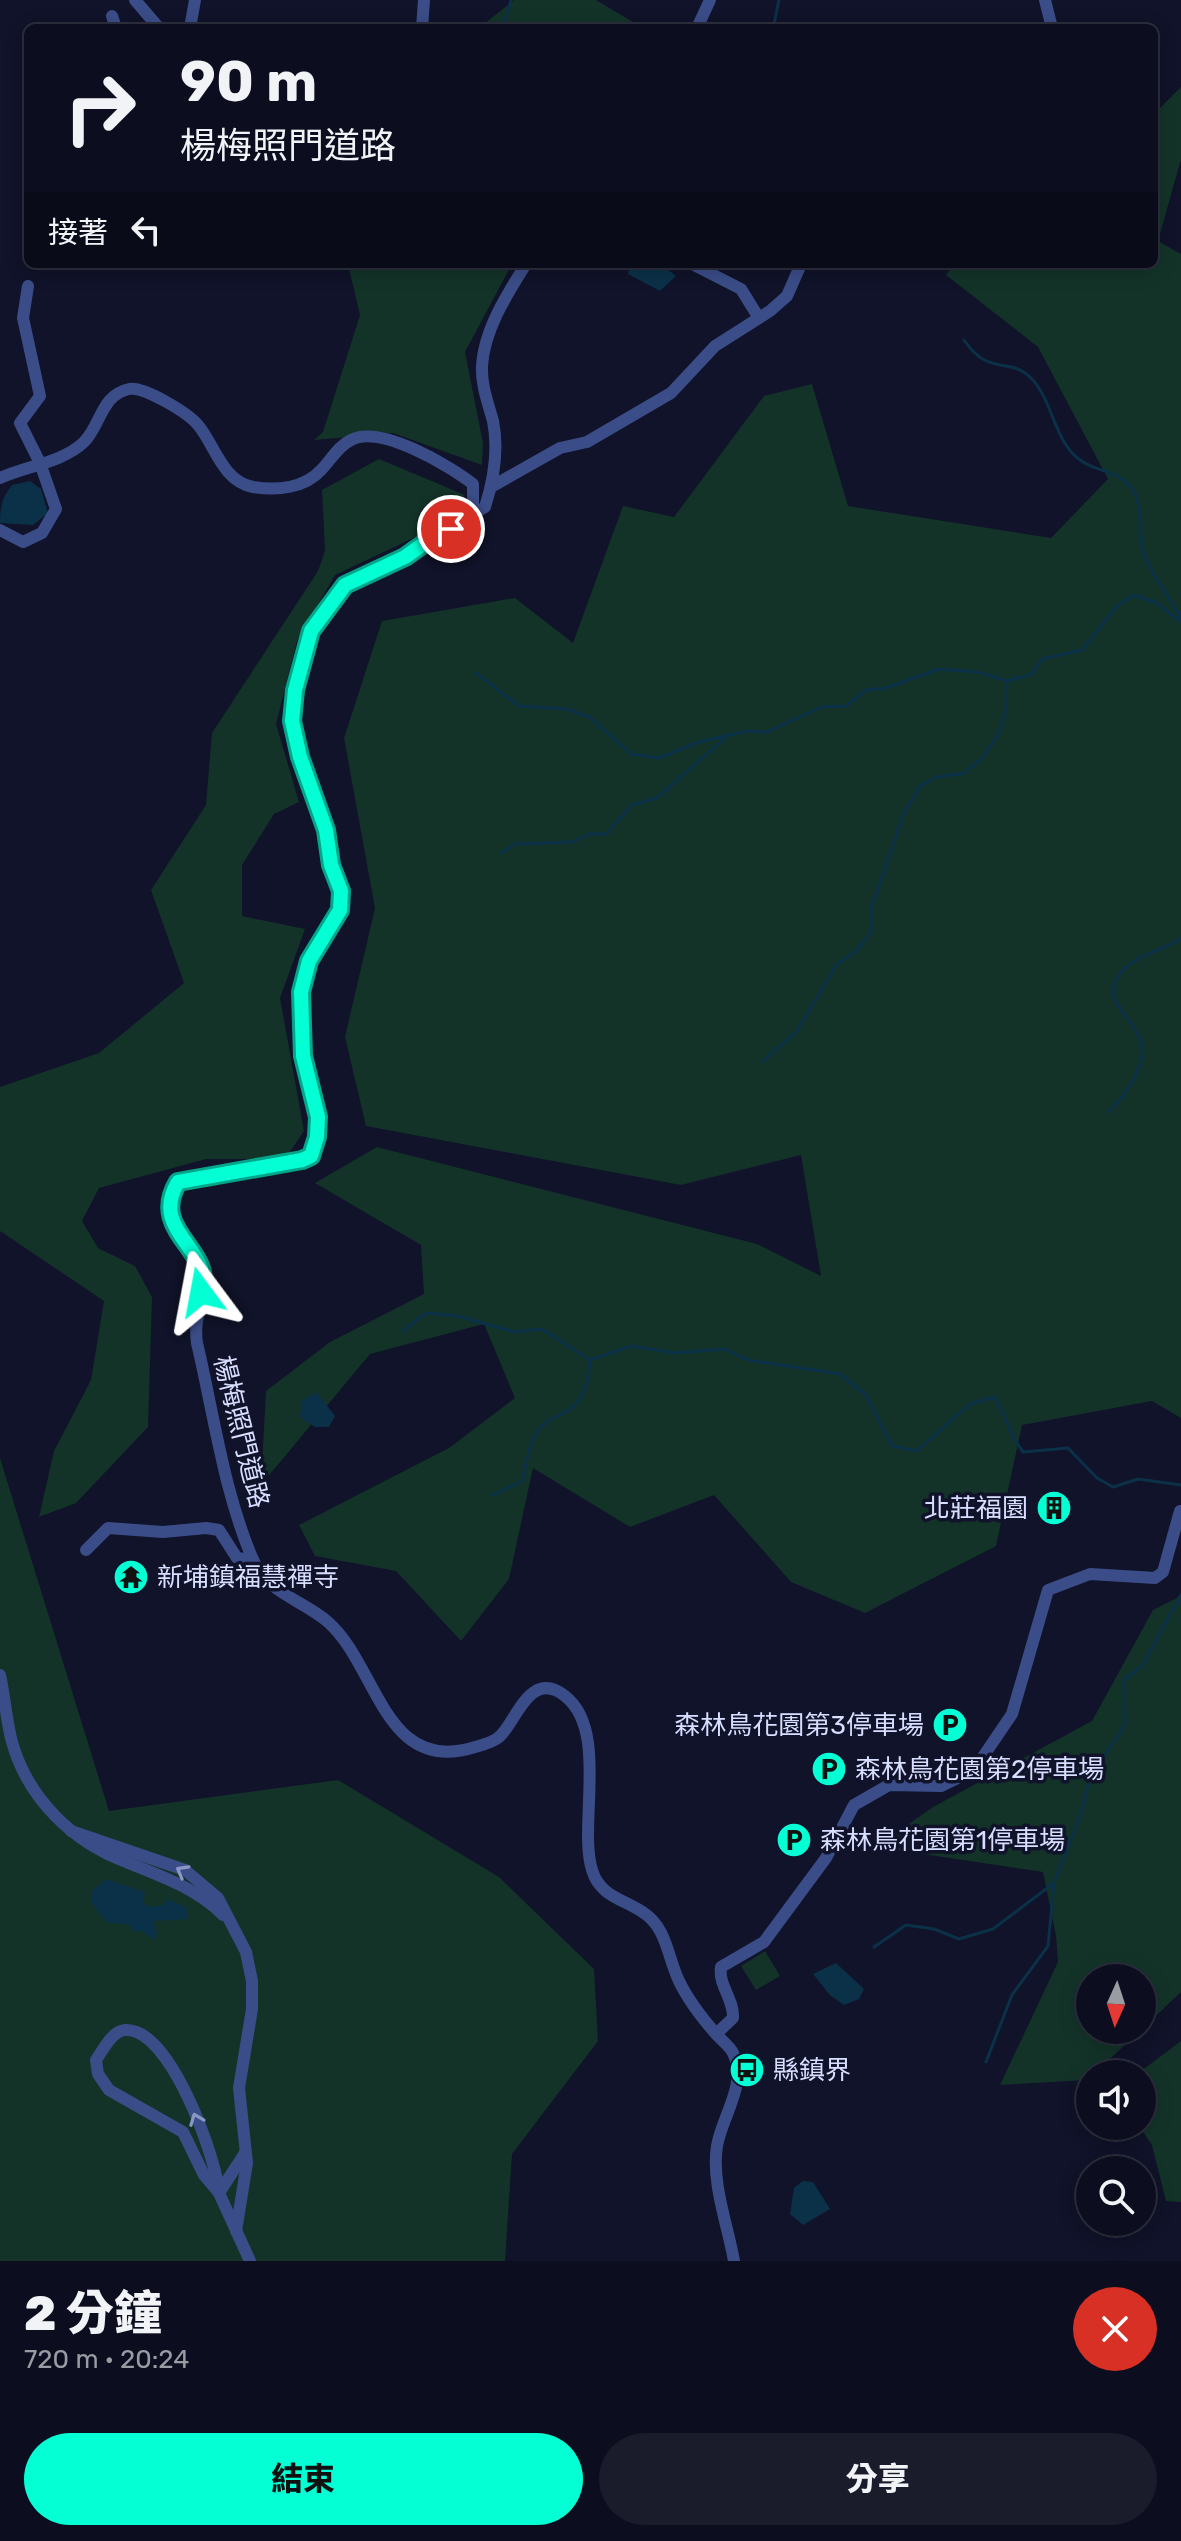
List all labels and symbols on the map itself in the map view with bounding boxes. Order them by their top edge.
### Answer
pin [417,495,485,563]
position arrow [159,1250,243,1334]
street label: 楊梅照門道路 [207,1353,275,1511]
building icon: 北莊福園 [1035,1489,1073,1527]
place label: 北莊福園 [924,1493,1028,1524]
temple icon: 新埔鎮福慧禪寺 [112,1558,150,1596]
place label: 新埔鎮福慧禪寺 [157,1562,339,1593]
parking icon: 森林鳥花園第3停車場 [931,1706,969,1744]
place label: 森林鳥花園第3停車場 [674,1710,924,1741]
parking icon: 森林鳥花園第2停車場 [810,1750,848,1788]
place label: 森林鳥花園第2停車場 [855,1754,1104,1785]
parking icon: 森林鳥花園第1停車場 [775,1821,813,1859]
place label: 森林鳥花園第1停車場 [820,1825,1065,1856]
one-way arrow [176,1865,191,1881]
north arrow [1076,1964,1156,2044]
bus stop icon: 縣鎮界 [728,2051,766,2089]
place label: 縣鎮界 [773,2055,851,2086]
one-way arrow [189,2113,206,2127]

